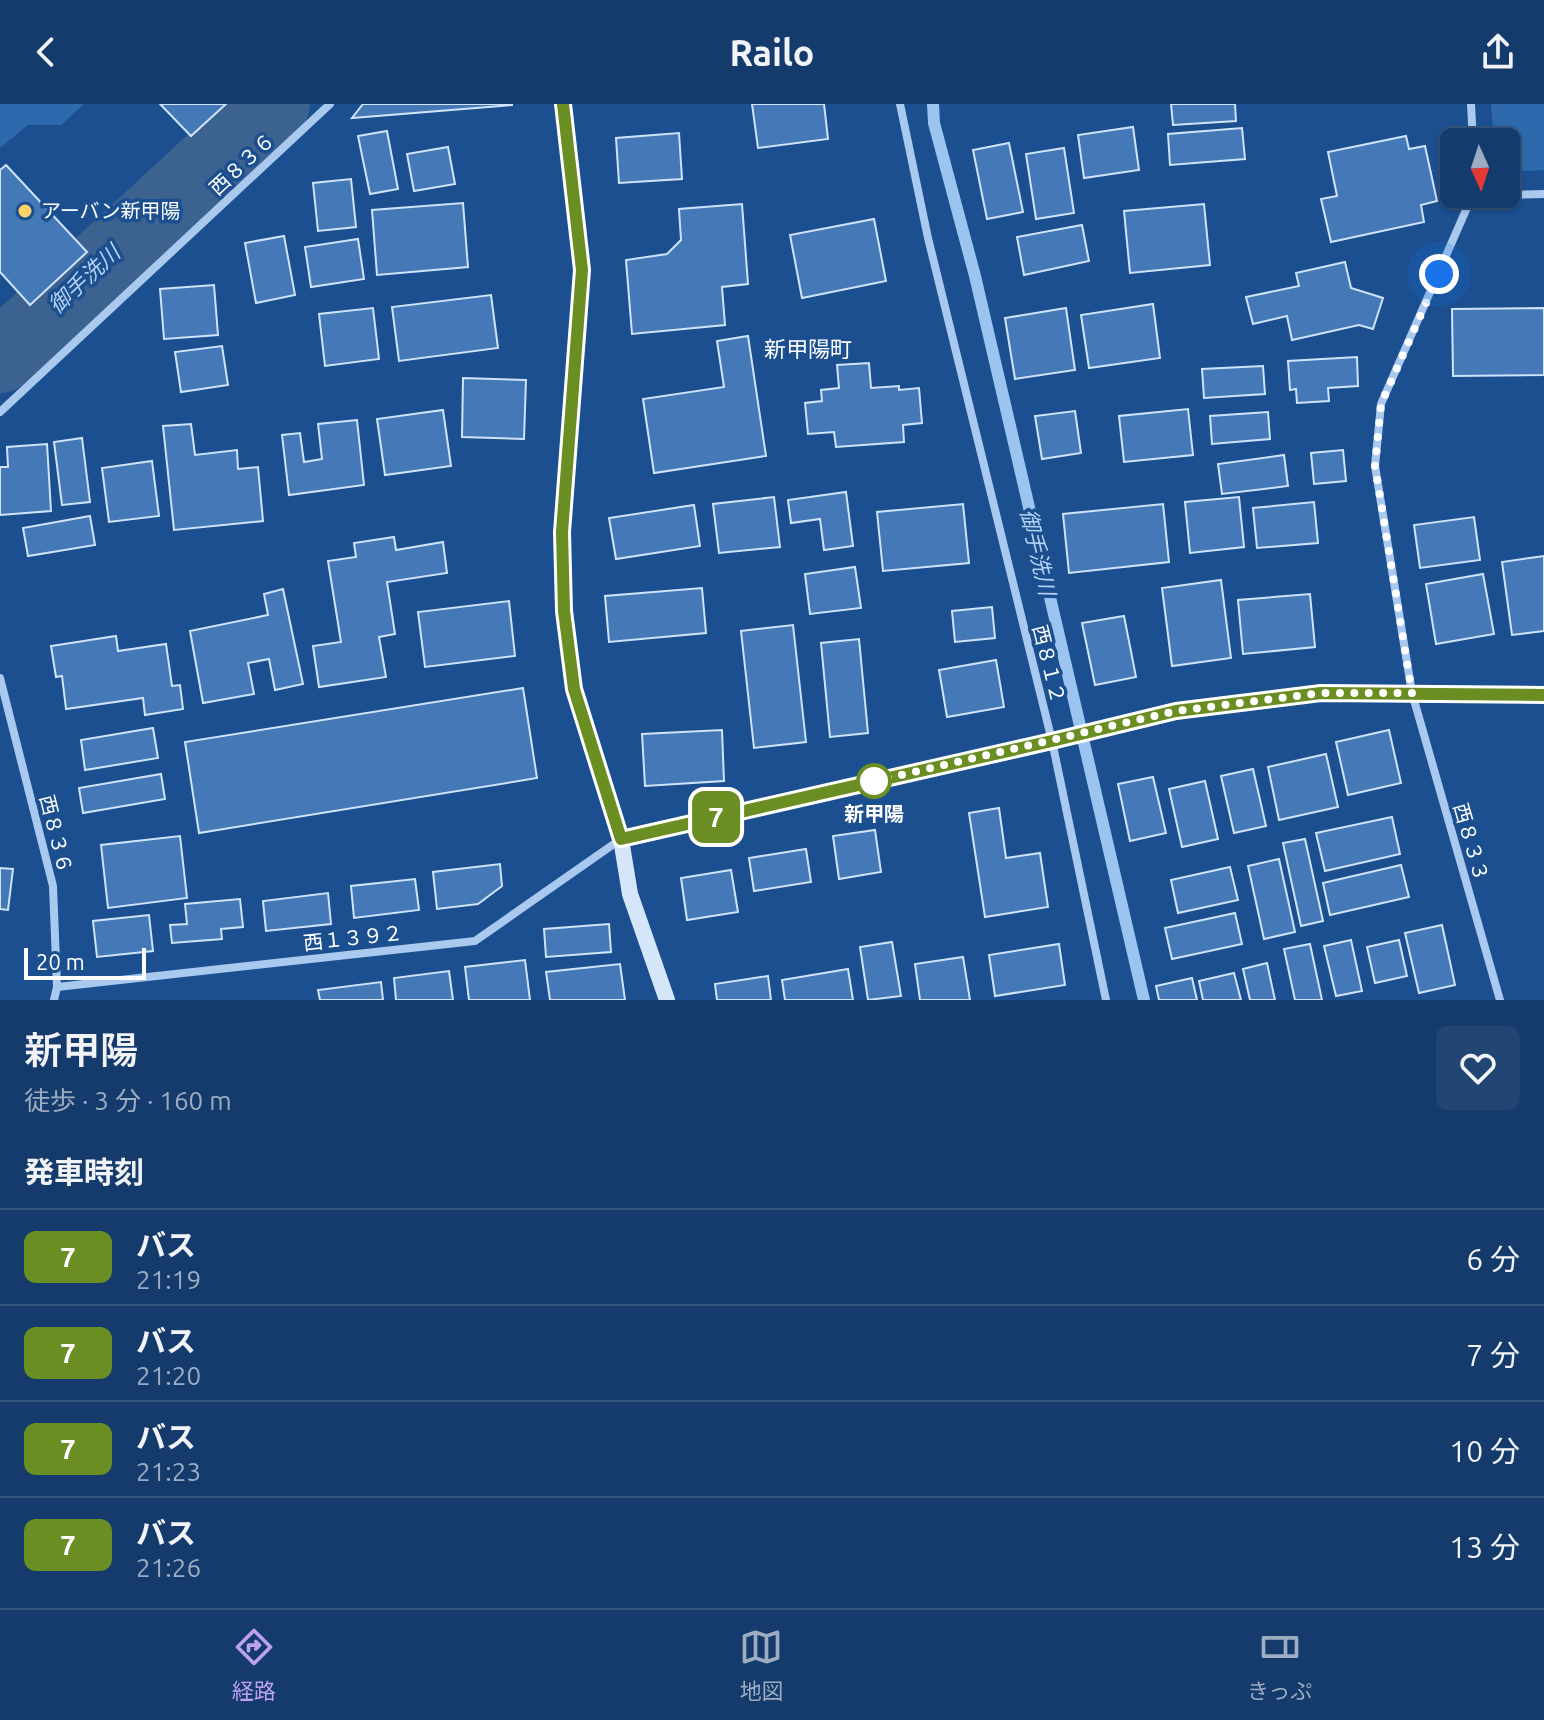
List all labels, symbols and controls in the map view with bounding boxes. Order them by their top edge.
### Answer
icon: back [24,30,68,74]
icon: share [1476,30,1520,74]
text: Railo [729,32,815,73]
street label: 西８３６ [205,128,279,199]
north arrow [1440,128,1520,208]
map controls [1440,128,1520,208]
place label: アーバン新甲陽 [41,199,181,222]
marker: アーバン新甲陽 [16,202,34,220]
water label: 御手洗川 [43,238,126,318]
your location [1419,254,1459,294]
district label: 新甲陽町 [764,336,852,361]
water label: 御手洗川 [1016,506,1061,600]
street label: 西８１２ [1029,622,1070,705]
marker: 新甲陽 [857,764,891,798]
line badge: 7 [690,791,742,843]
street label: 西８３６ [36,792,77,875]
street label: 西８３３ [1449,800,1494,883]
text: 7 [708,801,724,832]
place label: 新甲陽 [844,802,904,825]
street label: 西１３９２ [302,921,404,954]
scale bar [24,944,146,980]
text: 20 m [36,949,85,974]
button: heart [1436,1026,1520,1110]
text: 新甲陽 [24,1029,138,1071]
text: 徒歩 · 3 分 · 160 m [24,1086,232,1115]
text: 発車時刻 [24,1155,144,1189]
text: バス [136,1228,196,1262]
text: 7 [60,1241,76,1272]
text: 6 分 [1466,1242,1520,1276]
text: 21:19 [136,1265,201,1294]
text: バス [136,1324,196,1358]
text: 7 [60,1337,76,1368]
text: 7 分 [1466,1338,1520,1372]
text: 21:20 [136,1361,201,1390]
text: バス [136,1420,196,1454]
text: 7 [60,1433,76,1464]
text: 10 分 [1449,1434,1520,1468]
text: 21:23 [136,1457,201,1486]
text: バス [136,1516,196,1550]
text: 7 [60,1529,76,1560]
text: 13 分 [1449,1530,1520,1564]
text: 21:26 [136,1553,201,1582]
tab: 経路 [232,1625,276,1705]
tab: 地図 [739,1625,783,1705]
tab: きっぷ [1247,1625,1312,1705]

